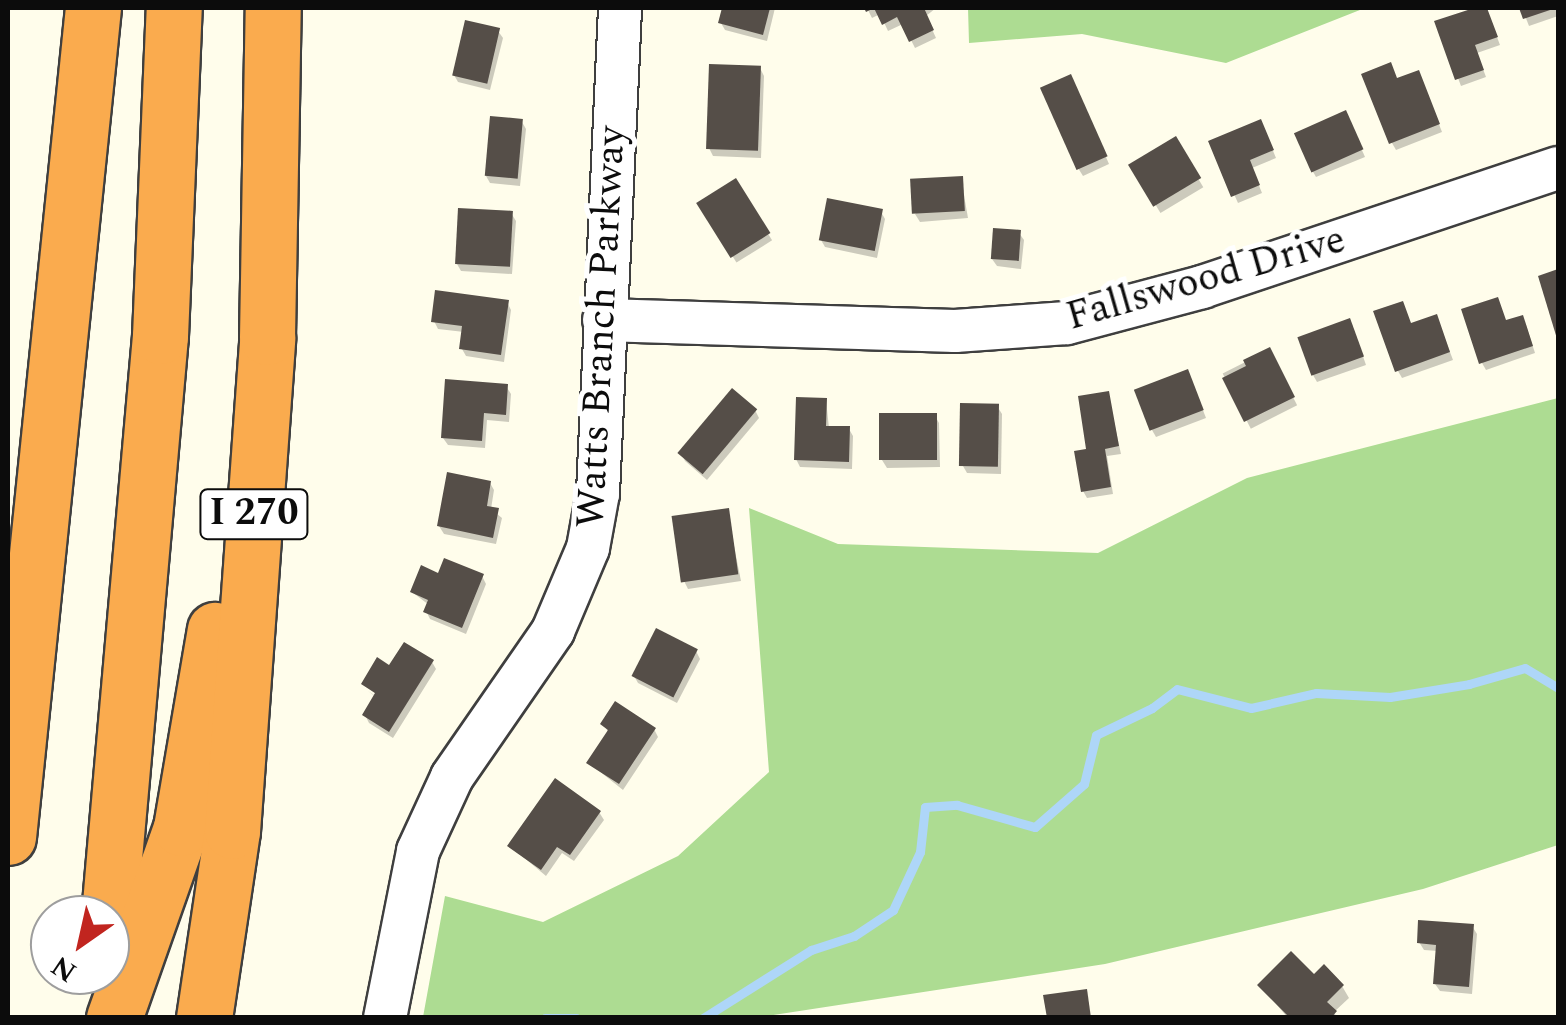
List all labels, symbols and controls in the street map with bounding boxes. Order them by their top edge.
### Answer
street label: Watts Branch Parkway [567,125,637,529]
street label: Fallswood Drive [1061,216,1351,342]
road number: I 270 [199,481,309,547]
north arrow [30,895,130,995]
text: N [43,944,86,993]

